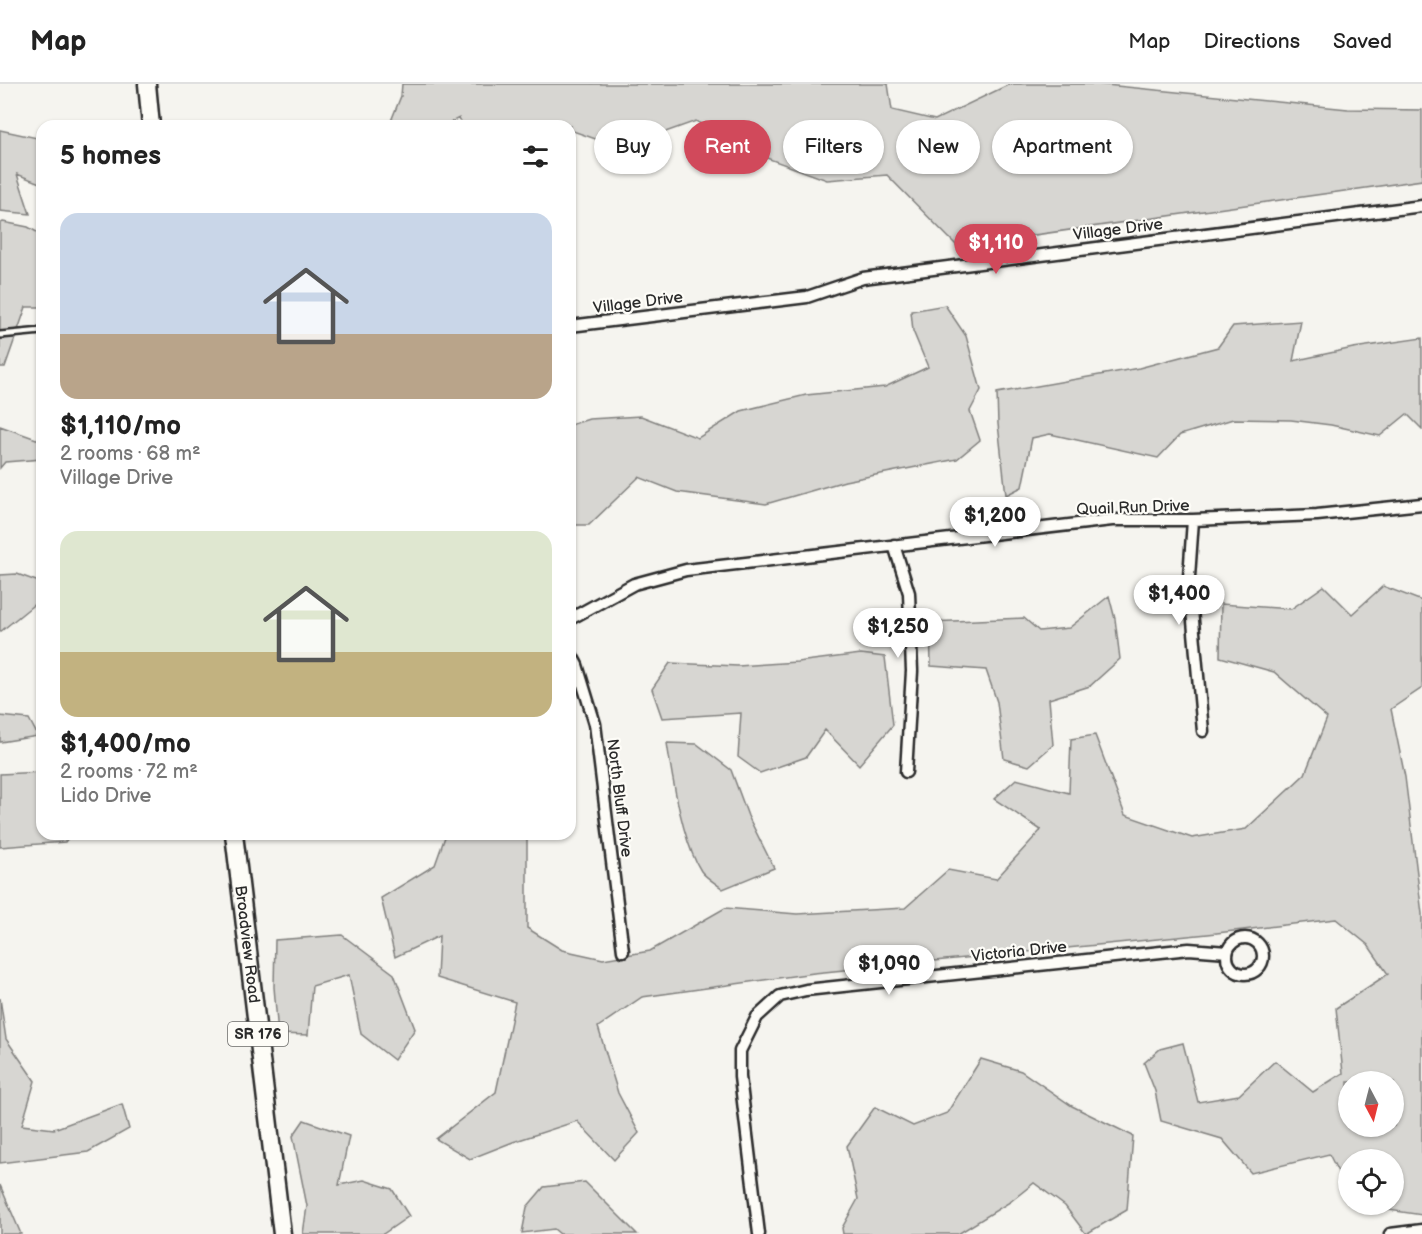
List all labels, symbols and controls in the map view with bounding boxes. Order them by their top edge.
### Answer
text: Map [30,25,86,58]
text: Map [1128,29,1171,54]
text: Directions [1204,29,1300,54]
text: Saved [1333,29,1392,54]
chip: Buy [594,120,672,174]
chip: Rent [684,120,771,174]
chip: Filters [783,120,884,174]
chip: New [896,120,980,174]
chip: Apartment [992,120,1133,174]
icon: filters [519,140,552,173]
text: 5 homes [60,141,161,172]
street label: Village Drive [1072,215,1165,245]
pin: $1,110 [947,224,1045,275]
text: $1,110 [968,231,1024,255]
icon: home [252,252,360,360]
street label: Village Drive [592,288,685,318]
text: $1,110/mo [60,411,181,442]
text: 2 rooms · 68 m² [60,442,201,466]
text: Village Drive [60,466,173,490]
pin: $1,200 [946,497,1044,548]
street label: Quail Run Drive [1076,497,1190,519]
text: $1,200 [964,504,1026,528]
icon: home [252,570,360,678]
pin: $1,400 [1130,575,1228,626]
text: $1,400 [1148,582,1210,606]
pin: $1,250 [849,608,947,659]
text: $1,250 [867,615,929,639]
text: $1,400/mo [60,729,191,760]
street label: North Bluff Drive [602,738,636,859]
text: 2 rooms · 72 m² [60,760,198,784]
text: Lido Drive [60,784,151,808]
street label: Broadview Road [231,884,264,1004]
street label: Victoria Drive [970,937,1068,966]
pin: $1,090 [840,945,938,996]
text: $1,090 [858,952,920,976]
road number: SR 176 [228,1022,288,1046]
north arrow [1338,1071,1404,1137]
map controls [1338,1071,1404,1215]
button: locate [1338,1149,1404,1215]

